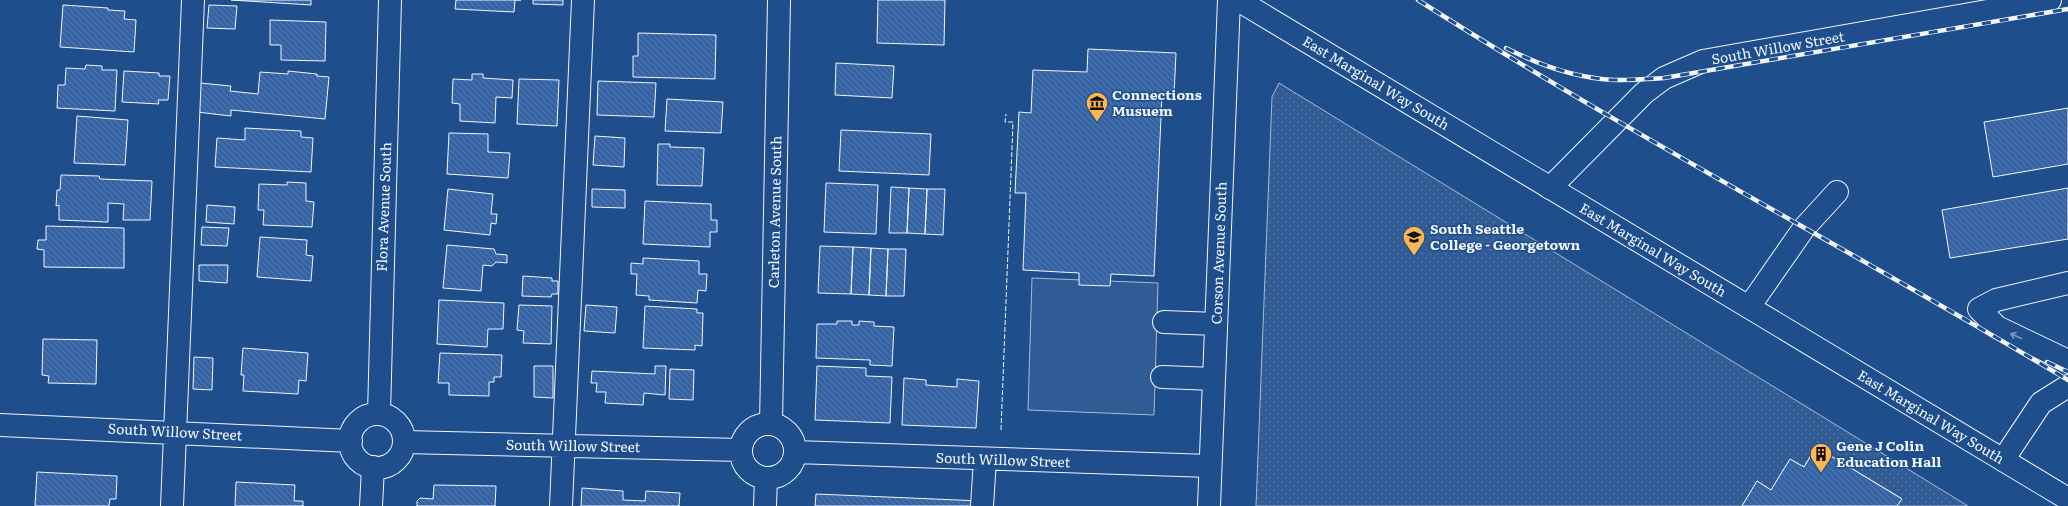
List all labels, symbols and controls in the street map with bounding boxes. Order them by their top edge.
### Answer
street label: South Willow Street [1710,25,1846,69]
street label: East Marginal Way South [1299,30,1454,134]
place label: Connections Musuem [1112,84,1202,120]
museum icon: Connections Musuem [1084,90,1110,123]
street label: Carleton Avenue South [763,136,785,288]
street label: Flora Avenue South [371,142,395,272]
street label: Corson Avenue South [1206,181,1230,325]
street label: East Marginal Way South [1576,197,1731,301]
place label: South Seattle College - Georgetown [1430,218,1581,254]
school or university icon: South Seattle College - Georgetown [1401,224,1427,257]
one-way arrow [2010,332,2022,339]
street label: East Marginal Way South [1854,364,2009,468]
street label: South Willow Street [107,417,243,445]
street label: South Willow Street [506,434,641,456]
place label: Gene J Colin Education Hall [1836,435,1941,471]
building icon: Gene J Colin Education Hall [1808,441,1834,474]
street label: South Willow Street [935,447,1071,471]

